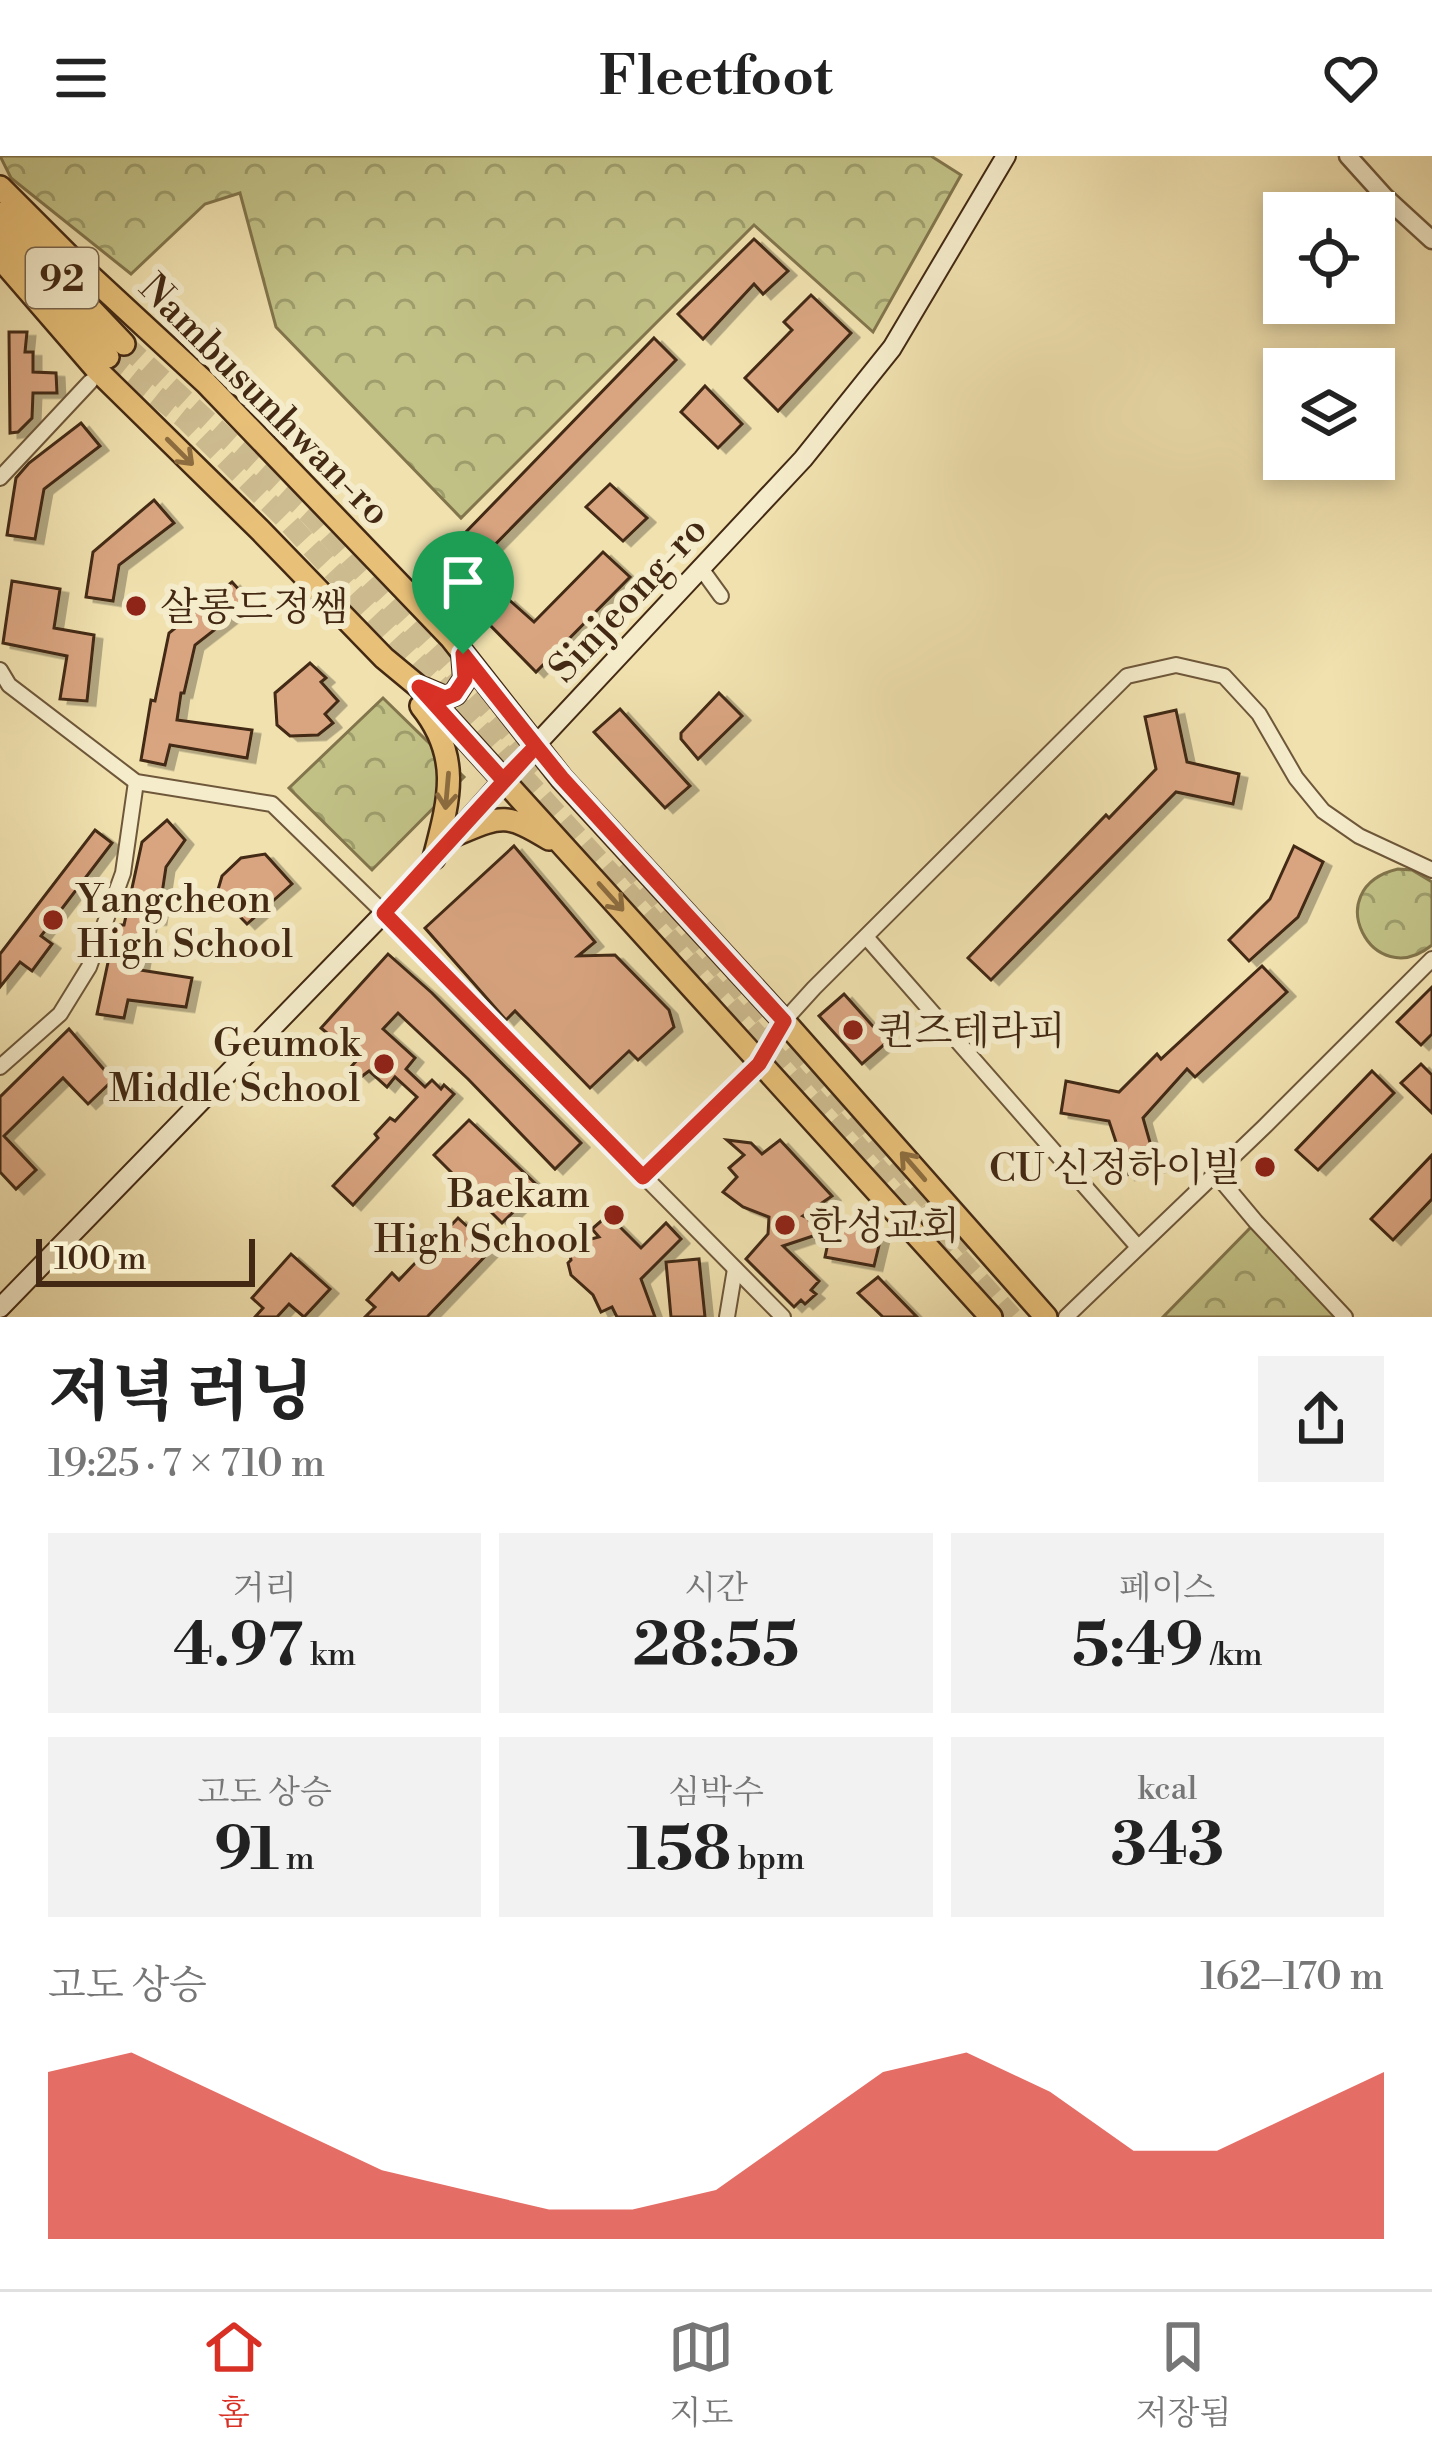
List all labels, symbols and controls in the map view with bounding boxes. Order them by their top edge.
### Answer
text: Fleetfoot [599,44,833,112]
icon: menu [48,45,114,111]
icon: heart [1318,45,1384,111]
map controls [1263,192,1395,480]
button: locate [1263,192,1395,324]
road number: 92 [26,248,98,308]
street label: Nambusunhwan-ro [128,265,400,537]
button: layers [1263,348,1395,480]
one-way arrow [165,437,194,466]
street label: Sinjeong-ro [539,506,718,693]
pin [412,531,514,654]
icon: arrive [430,549,496,615]
place label: 살롱드정쌤 [160,584,348,633]
marker: 살롱드정쌤 [123,593,149,619]
one-way arrow [436,770,459,809]
place label: Yangcheon High School [75,876,293,970]
one-way arrow [597,881,624,912]
marker: Yangcheon High School [40,907,66,933]
place label: 퀸즈테라피 [877,1008,1065,1057]
marker: 퀸즈테라피 [840,1017,866,1043]
place label: Geumok Middle School [109,1020,362,1114]
marker: Geumok Middle School [371,1051,397,1077]
place label: CU 신정하이빌 [989,1145,1241,1194]
one-way arrow [900,1152,927,1182]
marker: CU 신정하이빌 [1252,1154,1278,1180]
place label: Baekam High School [374,1171,590,1265]
marker: Baekam High School [601,1202,627,1228]
place label: 한성교회 [809,1203,960,1252]
marker: 한성교회 [772,1212,798,1238]
scale bar [36,1233,255,1286]
text: 100 m [54,1239,147,1280]
text: 저녁 러닝 [48,1353,314,1436]
button: share [1258,1356,1384,1482]
text: 19:25 · 7 × 710 m [48,1440,325,1489]
text: 거리 [233,1569,297,1610]
text: 시간 [684,1569,748,1610]
text: 페이스 [1120,1569,1215,1610]
text: 4.97 [173,1610,303,1685]
text: 28:55 [633,1610,799,1685]
text: 5:49 [1072,1610,1204,1685]
text: km [303,1635,356,1676]
text: /km [1204,1635,1263,1676]
text: kcal [1137,1769,1197,1810]
text: 고도 상승 [198,1773,332,1814]
text: 심박수 [668,1773,764,1814]
text: 343 [1111,1810,1224,1885]
text: 91 [215,1814,279,1889]
text: 158 [627,1814,731,1889]
text: m [279,1839,315,1880]
text: bpm [731,1839,805,1880]
text: 162–170 m [1200,1953,1384,2002]
text: 고도 상승 [48,1962,207,2011]
tab: 홈 [201,2314,267,2435]
tab: 지도 [668,2314,734,2435]
tab: 저장됨 [1136,2314,1231,2435]

